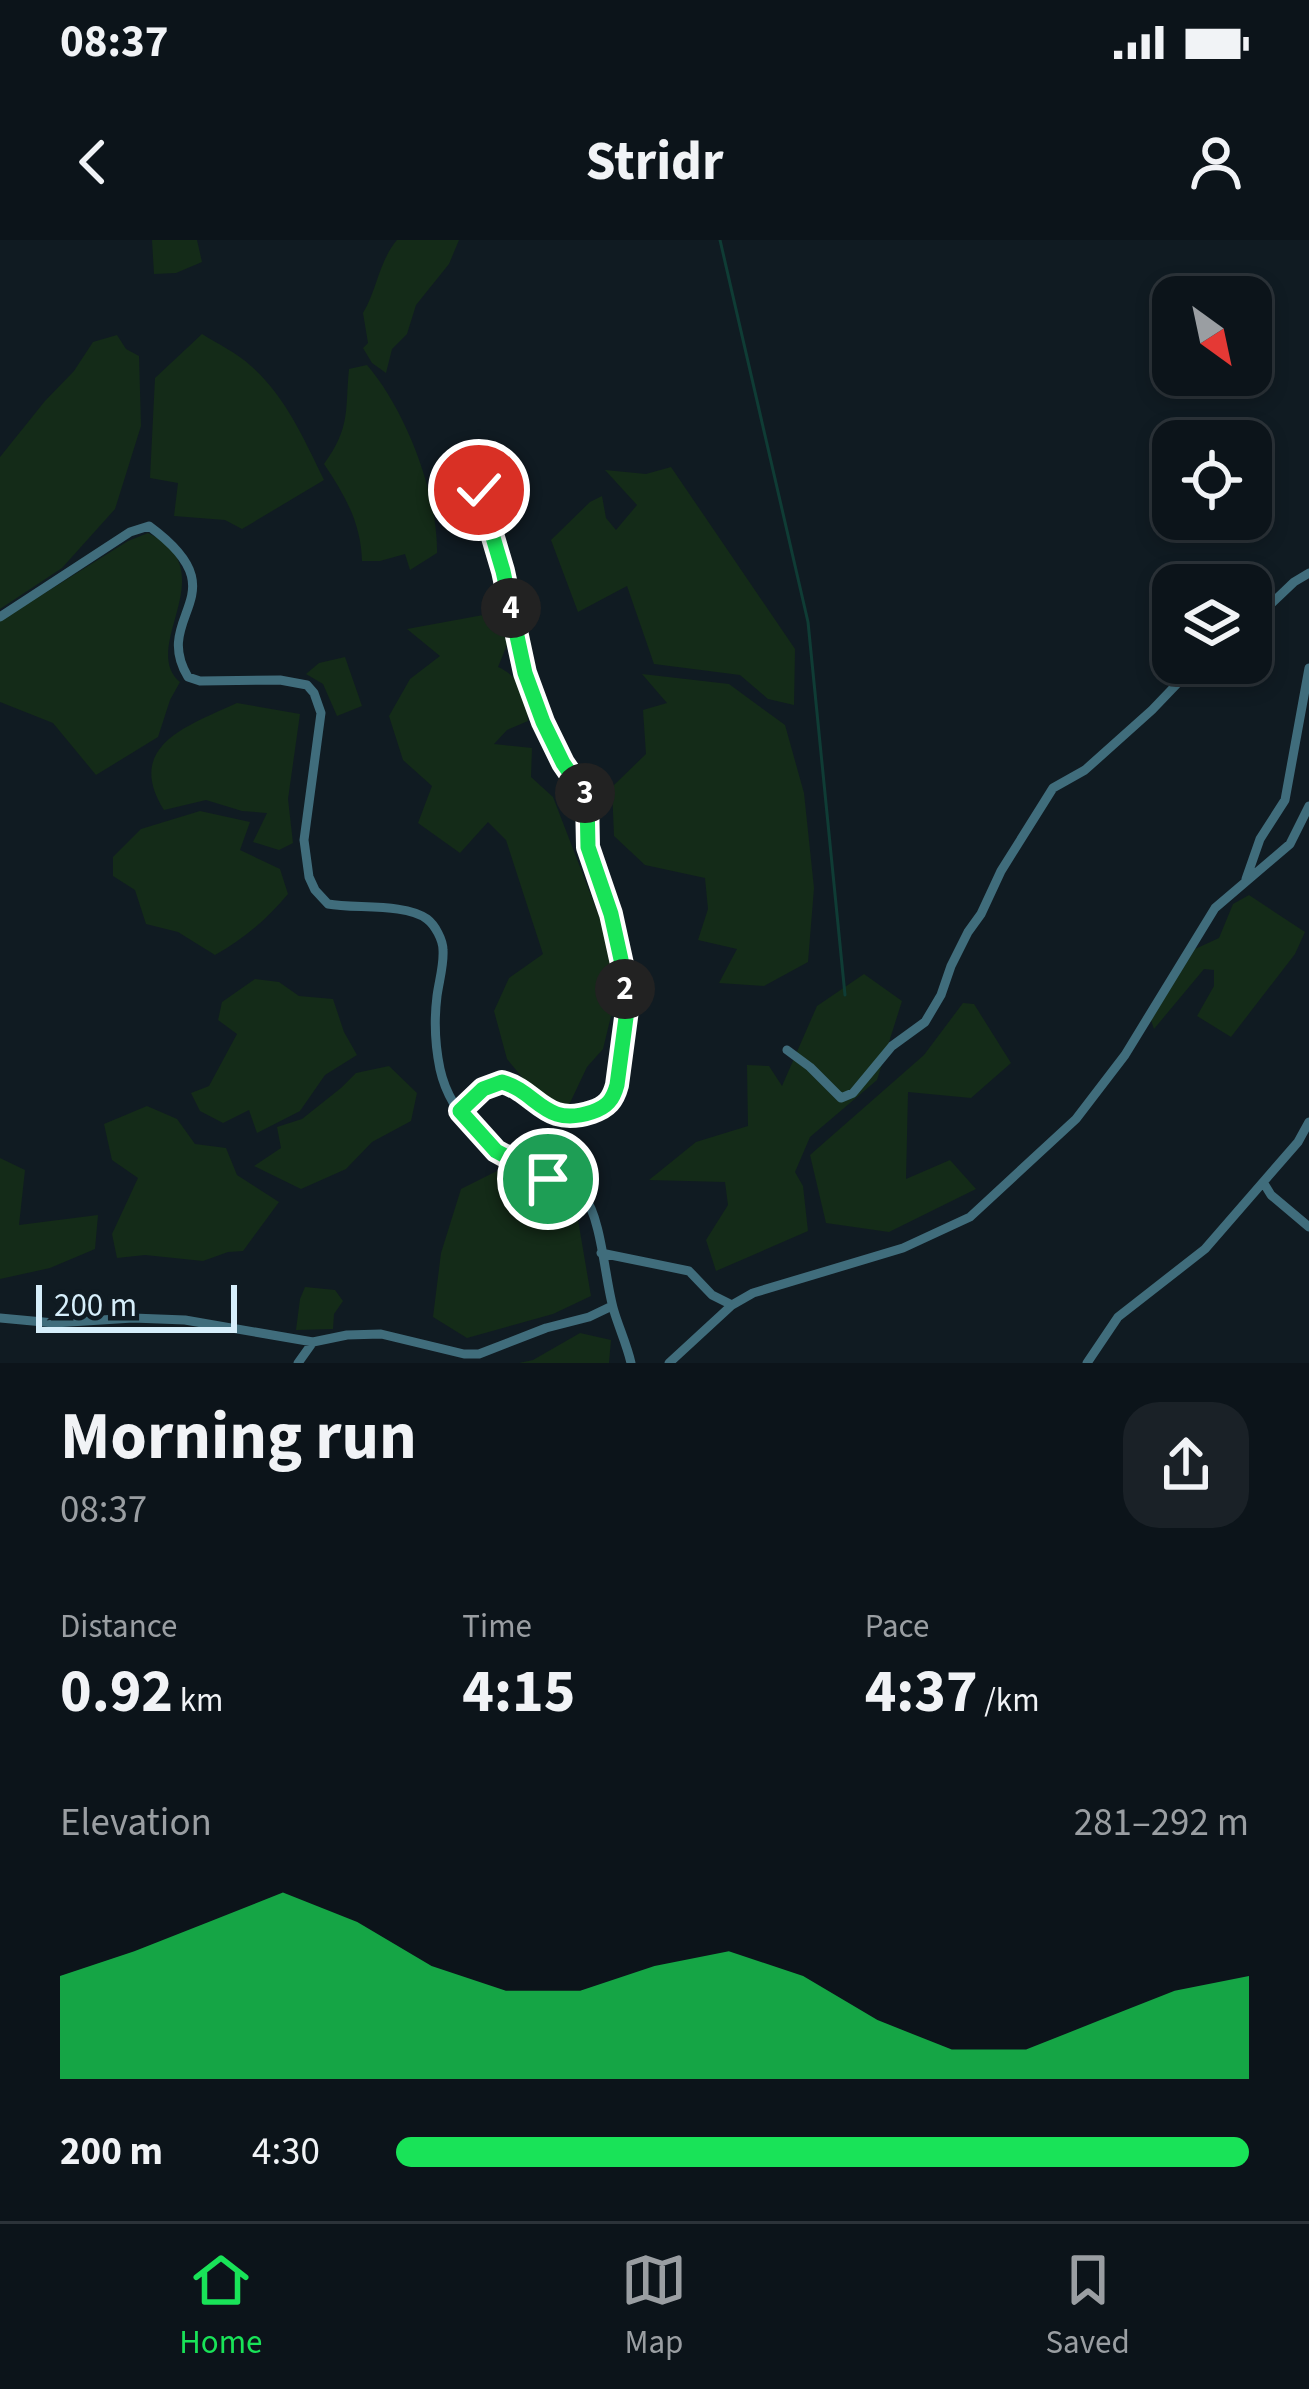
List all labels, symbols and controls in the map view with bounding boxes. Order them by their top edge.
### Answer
text: 08:37 [60,10,169,74]
text: Stridr [585,124,724,201]
icon: back [60,129,126,195]
icon: person [1183,129,1249,195]
north arrow [1152,276,1272,396]
map controls [1152,276,1272,684]
button: locate [1152,420,1272,540]
pin [428,439,530,541]
icon: check [446,457,512,523]
button: layers [1152,564,1272,684]
pin: 4 [481,578,541,638]
text: 4 [502,584,520,631]
pin: 3 [555,763,615,823]
text: 3 [576,769,594,816]
pin: 2 [595,959,655,1019]
text: 2 [616,965,634,1012]
pin [497,1128,599,1230]
icon: arrive [515,1146,581,1212]
scale bar [36,1279,237,1332]
text: 200 m [54,1282,137,1329]
text: Morning run [60,1390,417,1484]
button: share [1123,1402,1249,1528]
text: 08:37 [60,1482,147,1538]
text: Distance [60,1603,177,1650]
text: Time [462,1603,532,1650]
text: Pace [865,1603,929,1650]
text: 0.92 [60,1650,173,1735]
text: 4:15 [462,1650,575,1735]
text: 4:37 [865,1650,978,1735]
text: km [173,1677,223,1724]
text: /km [978,1677,1040,1724]
text: Elevation [60,1795,212,1851]
text: 281–292 m [1074,1795,1249,1851]
text: 200 m [60,2124,163,2180]
text: 4:30 [252,2124,320,2180]
tab: Home [179,2247,262,2366]
tab: Map [621,2247,687,2366]
tab: Saved [1045,2247,1130,2366]

